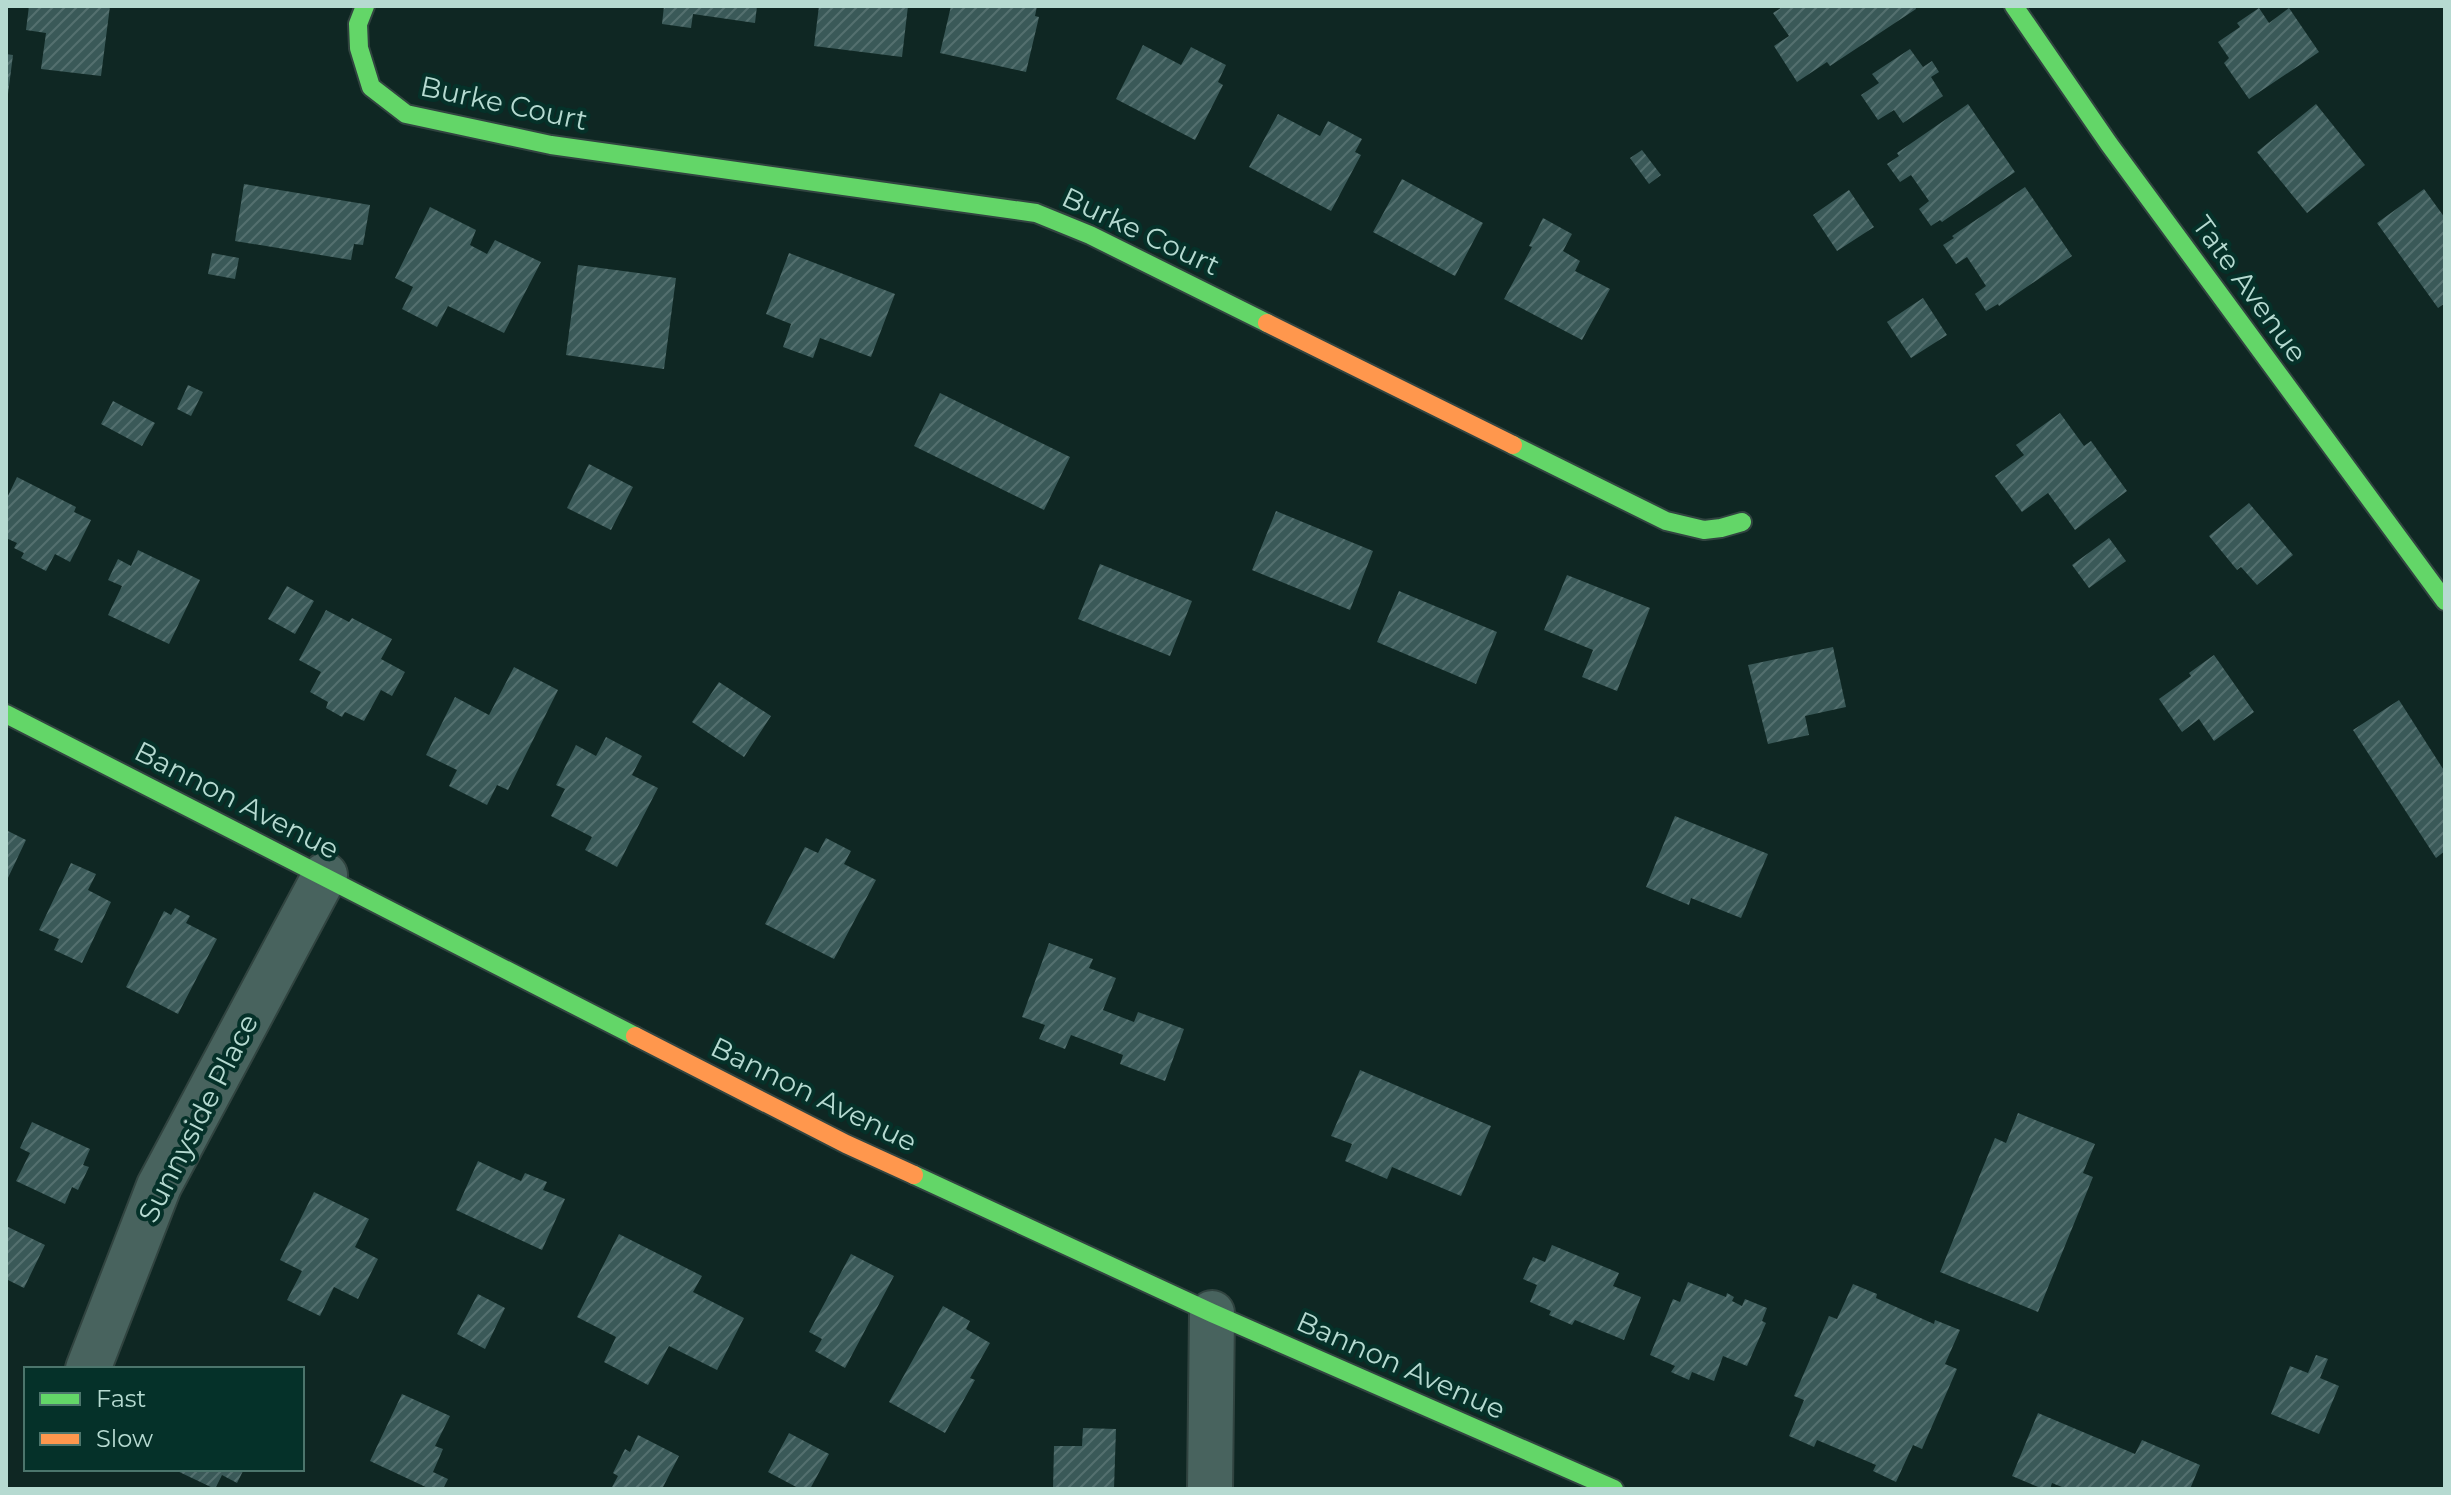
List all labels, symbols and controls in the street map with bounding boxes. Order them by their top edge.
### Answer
street label: Burke Court [417,69,591,137]
street label: Burke Court [1057,180,1225,282]
street label: Tate Avenue [2186,209,2314,369]
street label: Bannon Avenue [129,734,345,866]
street label: Sunnyside Place [131,1008,265,1228]
street label: Bannon Avenue [705,1029,923,1159]
street label: Bannon Avenue [1291,1304,1511,1426]
legend [24,1367,304,1471]
text: Fast [96,1384,147,1413]
text: Slow [96,1424,153,1453]

